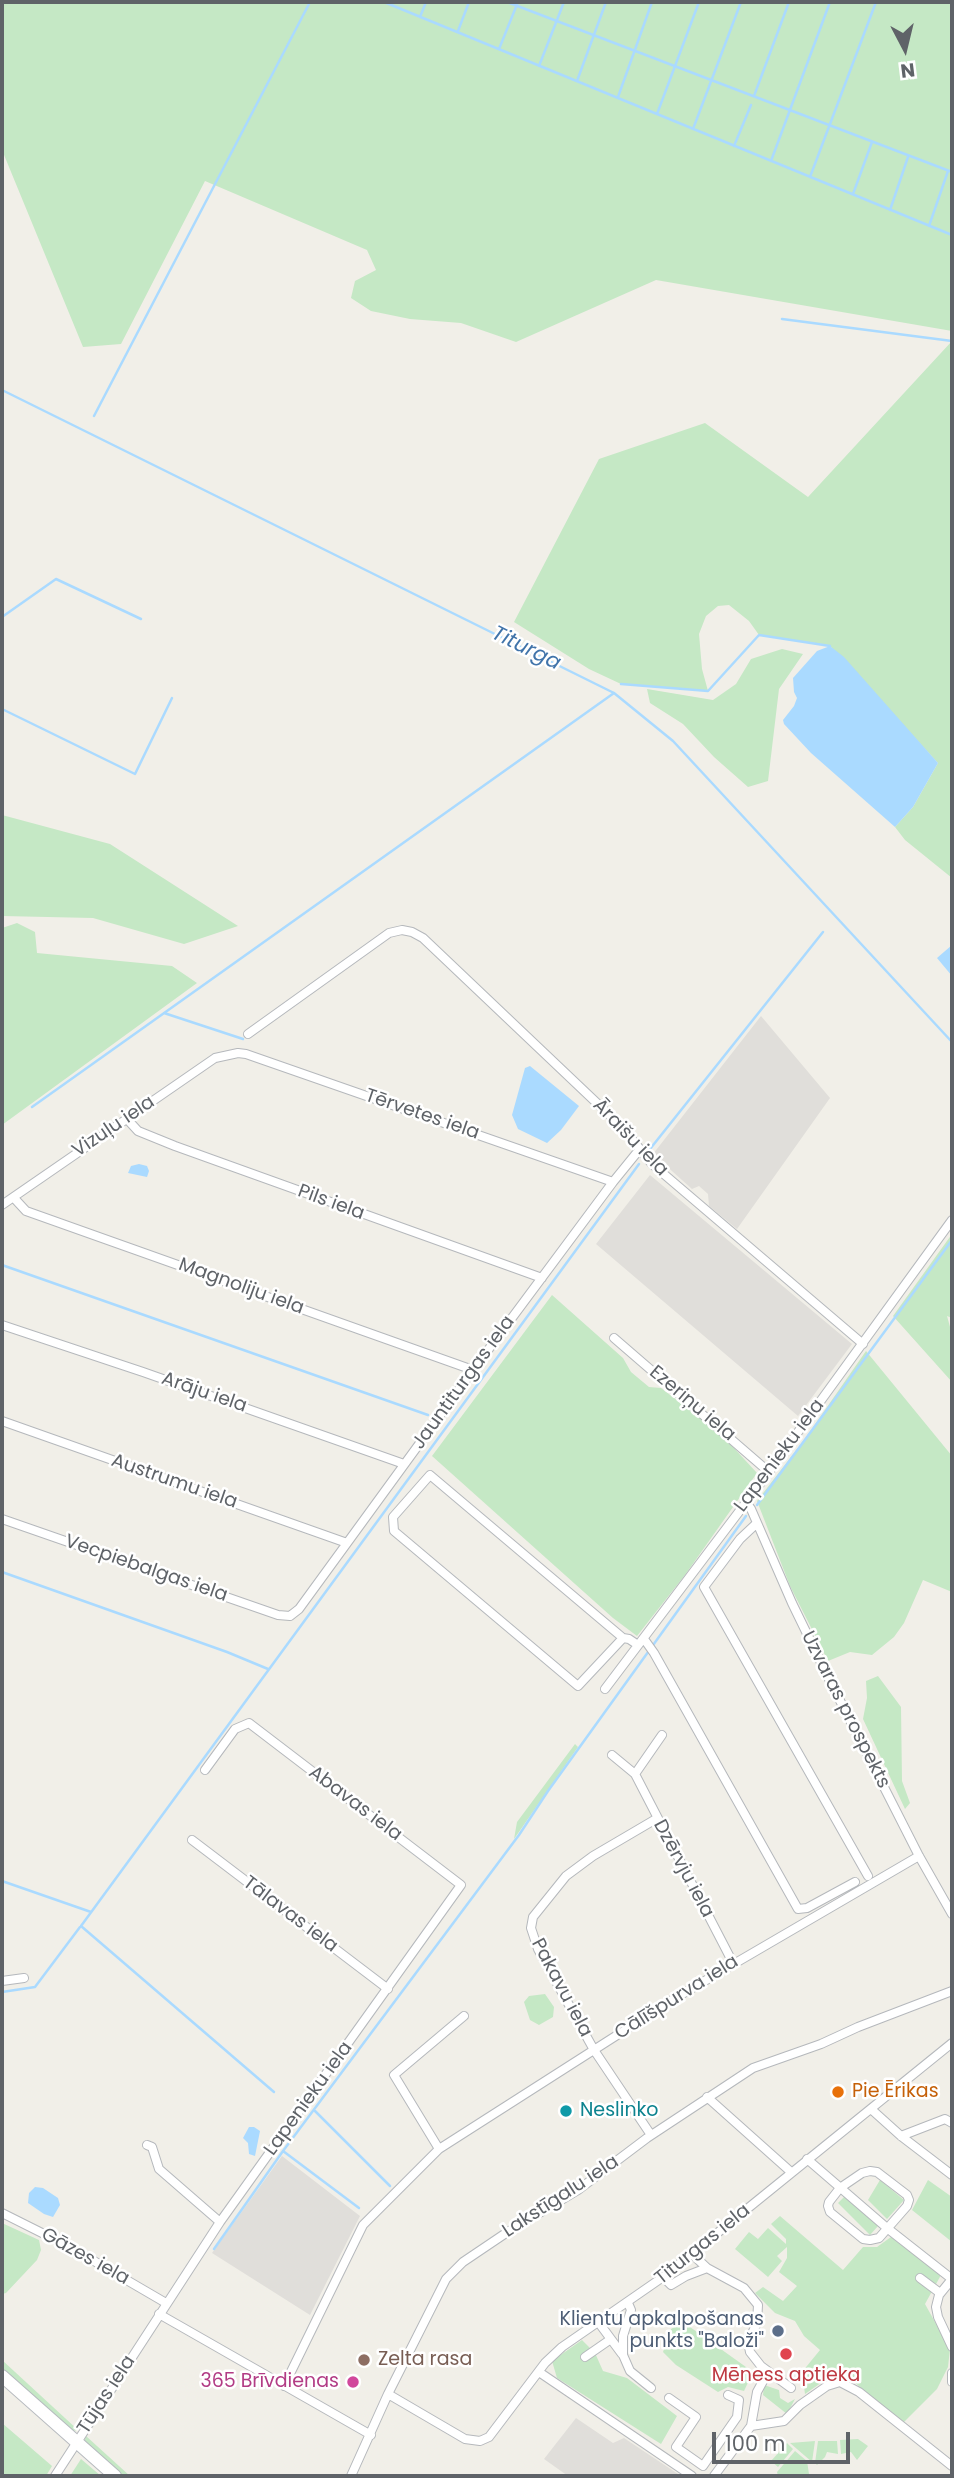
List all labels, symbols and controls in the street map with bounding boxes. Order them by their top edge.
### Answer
north arrow [870,14,940,84]
text: N [899,56,916,85]
water label: Titurga [487,621,565,677]
street label: Tērvetes iela [362,1085,482,1145]
street label: Vizuļu iela [69,1091,159,1163]
street label: Āraišu iela [588,1095,672,1181]
street label: Pils iela [295,1180,367,1226]
street label: Magnoliju iela [175,1254,307,1320]
street label: Jauntiturgas iela [408,1312,520,1454]
street label: Ezeriņu iela [644,1361,740,1447]
street label: Arāju iela [158,1368,250,1418]
street label: Lapenieku iela [730,1395,830,1517]
street label: Austrumu iela [108,1450,240,1514]
street label: Vecpiebalgas iela [62,1530,230,1608]
street label: Uzvaras prospekts [796,1628,894,1792]
street label: Abavas iela [304,1762,406,1846]
street label: Dzērvju iela [648,1816,718,1922]
street label: Tālavas iela [238,1872,342,1958]
street label: Pakavu iela [526,1935,596,2041]
street label: Cālīšpurva iela [611,1951,743,2045]
street label: Lapenieku iela [260,2038,358,2160]
place label: Pie Ērikas [852,2081,939,2103]
marker: Pie Ērikas [830,2084,846,2100]
place label: Neslinko [580,2100,659,2122]
marker: Neslinko [558,2103,574,2119]
street label: Lakstīgalu iela [499,2151,623,2243]
street label: Titurgas iela [651,2200,755,2290]
street label: Gāzes iela [37,2224,133,2290]
place label: Klientu apkalpošanas punkts "Baloži" [560,2309,764,2353]
marker: Klientu apkalpošanas punkts "Baloži" [770,2323,786,2339]
marker: Mēness aptieka [778,2346,794,2362]
place label: Zelta rasa [378,2349,472,2371]
street label: Tūjas iela [73,2351,141,2439]
marker: Zelta rasa [356,2352,372,2368]
place label: Mēness aptieka [712,2365,860,2387]
place label: 365 Brīvdienas [200,2371,339,2393]
marker: 365 Brīvdienas [345,2374,361,2390]
scale bar [716,2418,854,2462]
text: 100 m [725,2429,785,2458]

